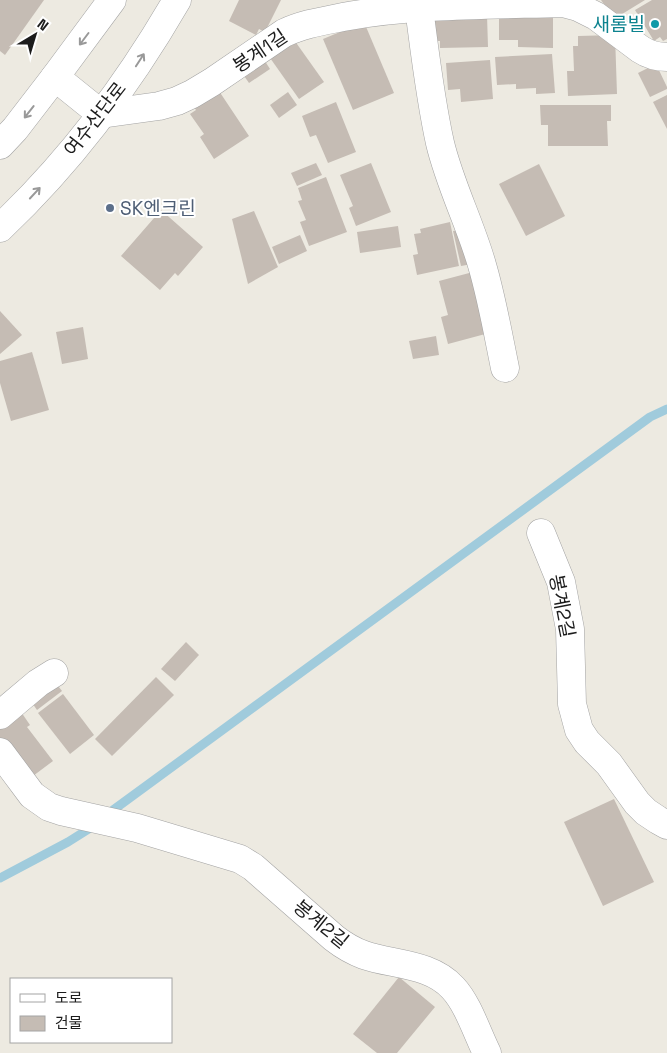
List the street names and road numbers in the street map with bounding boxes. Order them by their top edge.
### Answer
street label: 봉계1길 [228,24,292,78]
street label: 여수산단로 [58,77,132,161]
street label: 봉계2길 [544,572,580,640]
street label: 봉계2길 [288,894,354,954]

